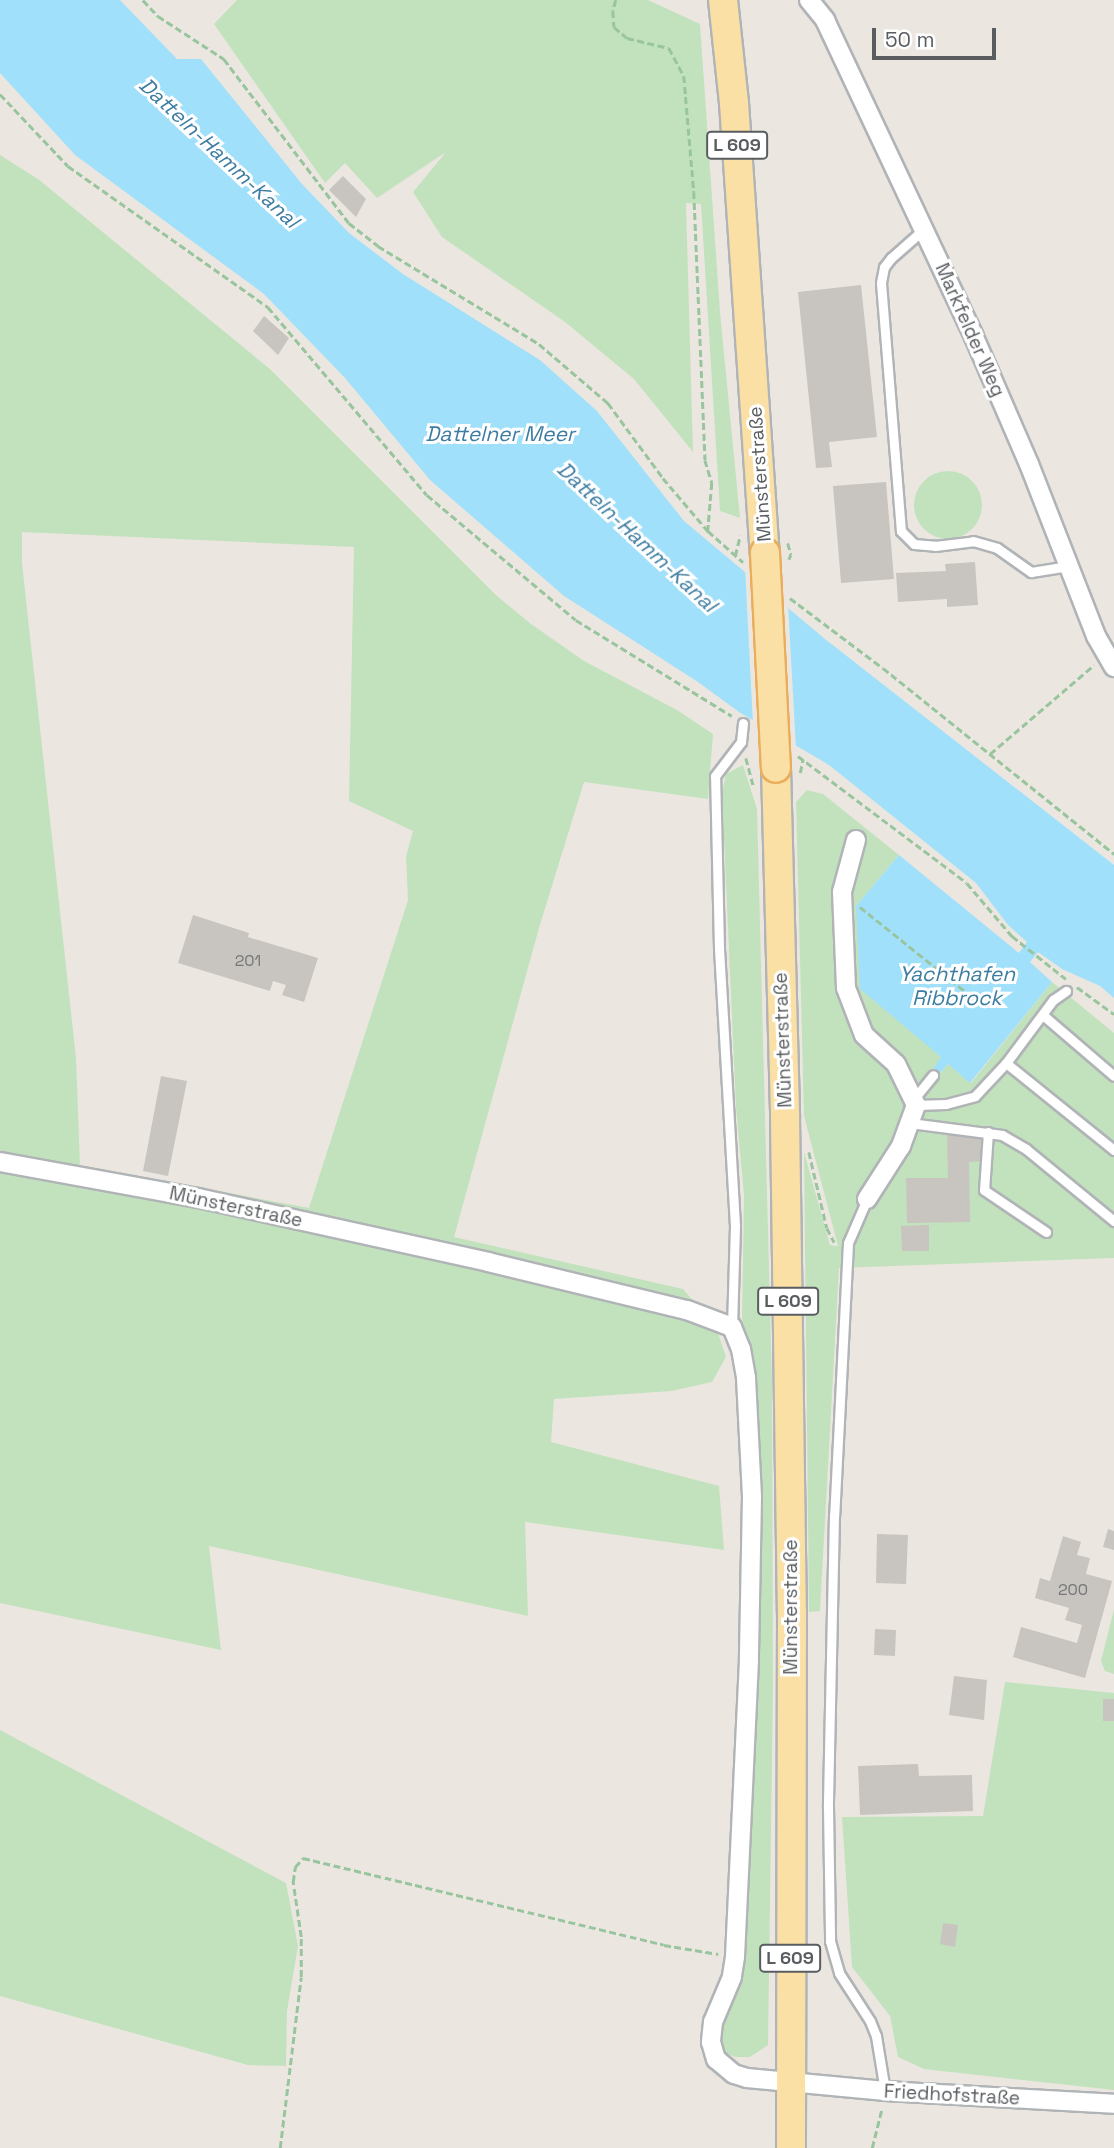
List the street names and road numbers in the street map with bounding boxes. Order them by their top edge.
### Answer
road number: L 609 [706,130,768,160]
street label: Markfelder Weg [930,260,1010,400]
street label: Münsterstraße [744,406,776,542]
street label: Münsterstraße [769,972,797,1108]
street label: Münsterstraße [167,1182,305,1232]
road number: L 609 [756,1286,820,1316]
street label: Münsterstraße [780,1539,802,1675]
road number: L 609 [758,1944,822,1972]
street label: Friedhofstraße [883,2080,1021,2110]

